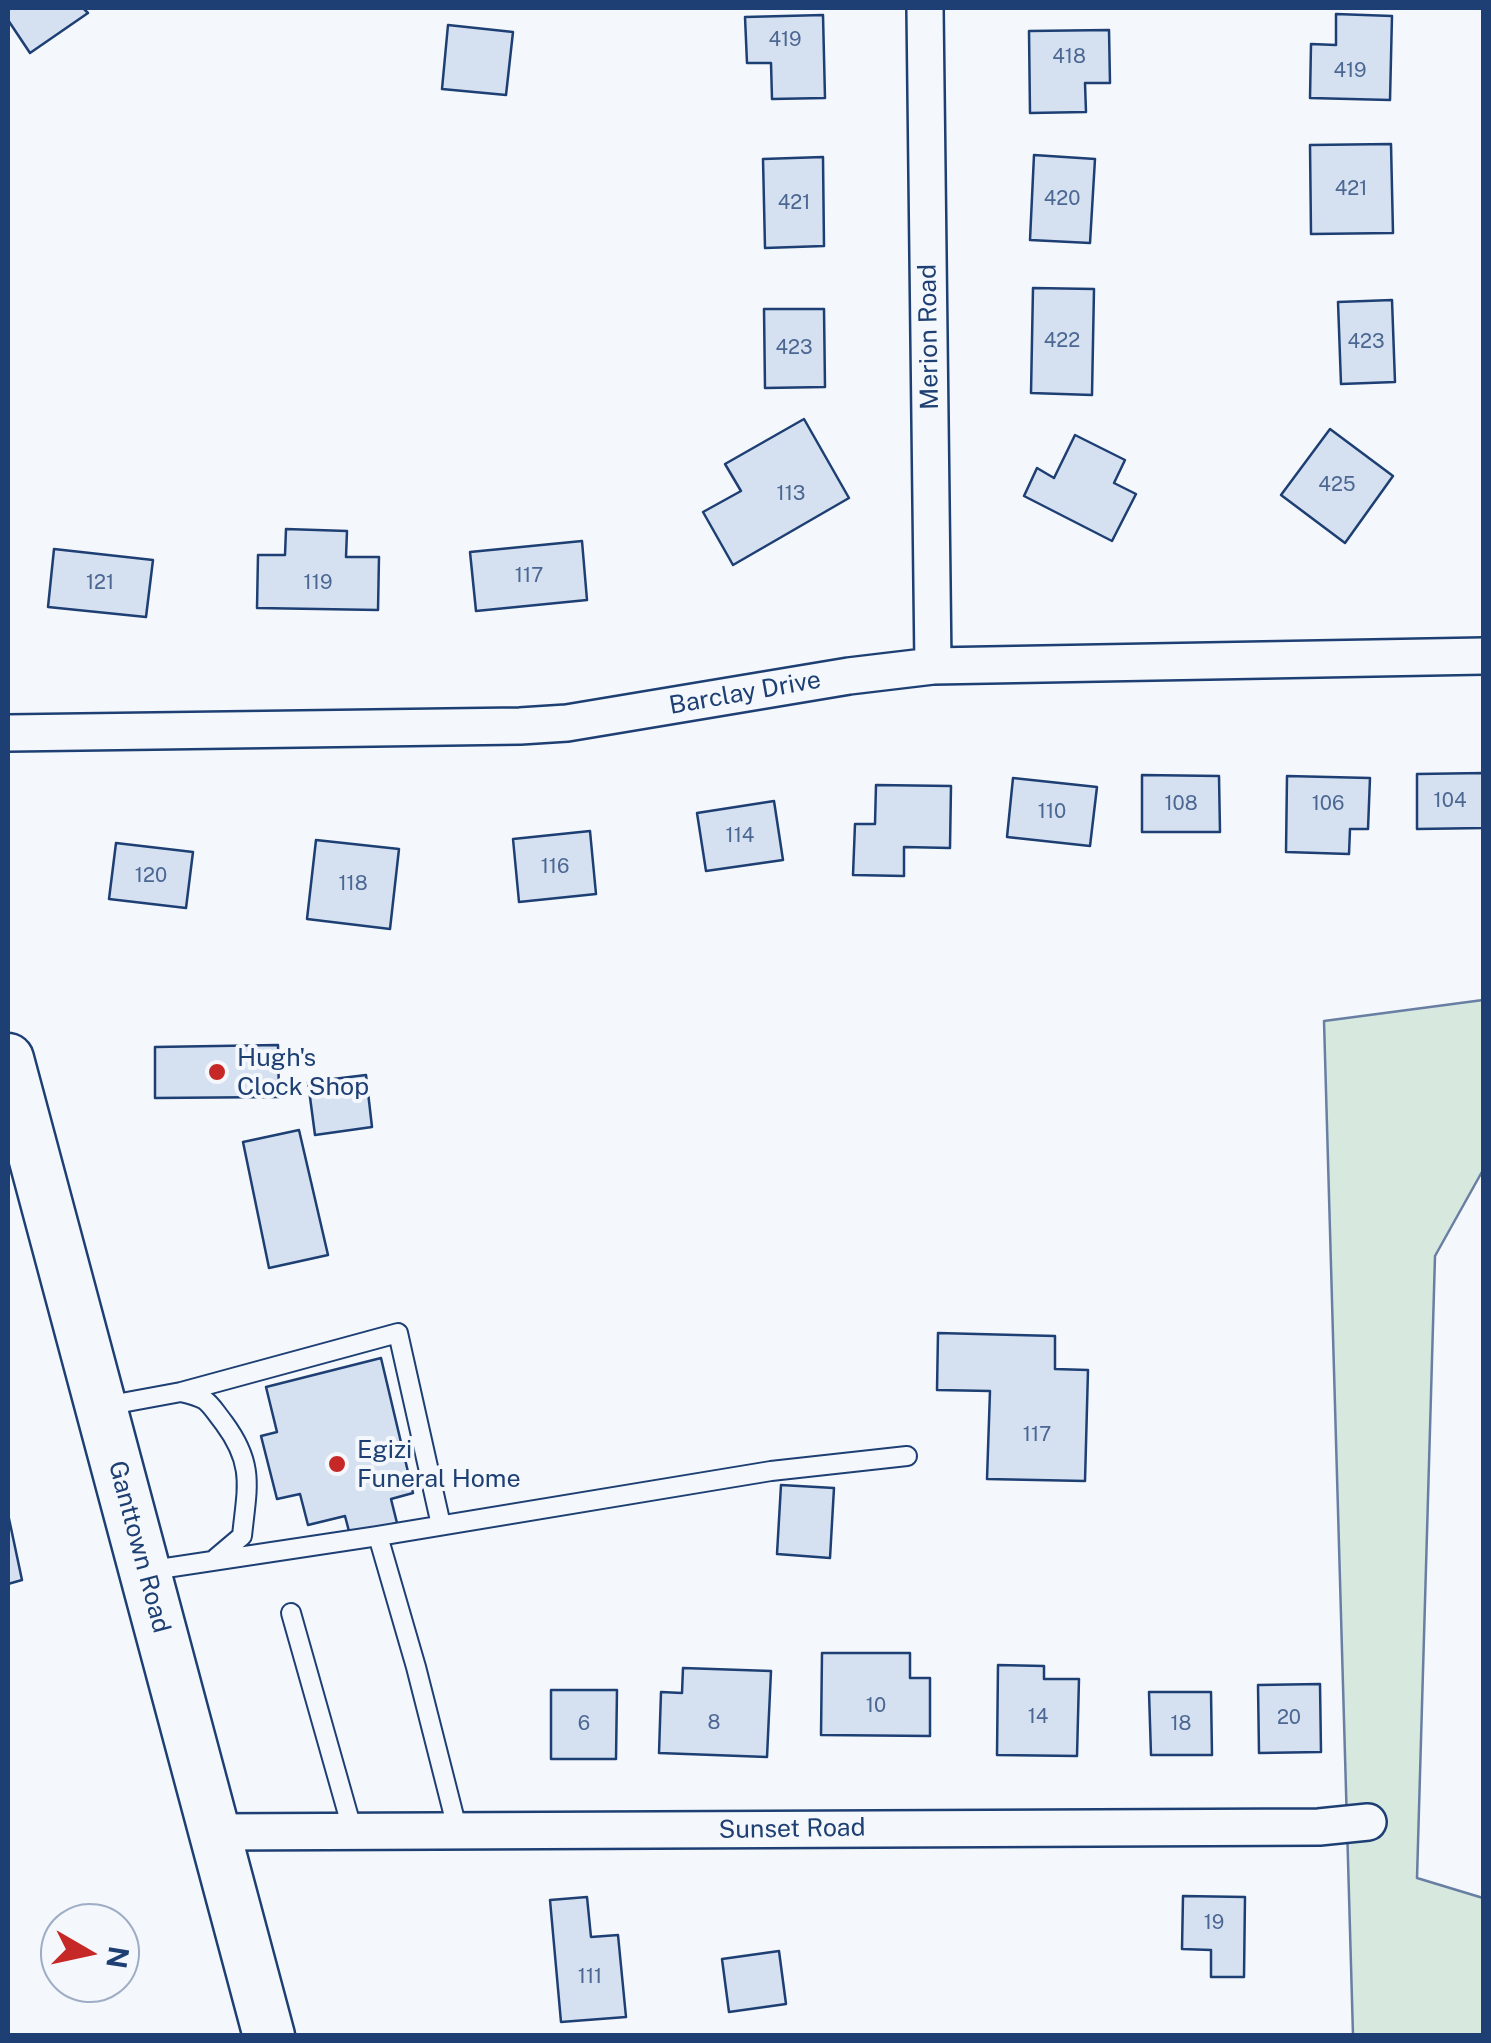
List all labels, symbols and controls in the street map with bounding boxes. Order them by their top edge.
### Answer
house number: 419 [768,28,802,52]
house number: 418 [1052,45,1086,69]
house number: 419 [1333,59,1367,83]
house number: 421 [1335,177,1367,201]
house number: 420 [1044,187,1080,211]
house number: 421 [778,191,810,215]
street label: Merion Road [913,264,945,410]
house number: 422 [1044,329,1080,353]
house number: 423 [1347,330,1385,354]
house number: 423 [775,336,813,360]
house number: 425 [1318,473,1356,497]
house number: 113 [777,482,805,506]
house number: 117 [515,564,543,588]
house number: 121 [86,571,114,595]
house number: 119 [304,571,332,595]
street label: Barclay Drive [667,665,823,721]
house number: 104 [1434,789,1466,813]
house number: 108 [1164,792,1198,816]
house number: 106 [1312,792,1344,816]
house number: 110 [1038,800,1066,824]
house number: 114 [726,824,754,848]
house number: 116 [541,855,569,879]
house number: 120 [135,864,167,888]
house number: 118 [338,872,368,896]
place label: Hugh's Clock Shop [237,1043,369,1102]
marker: Hugh's Clock Shop [206,1061,228,1083]
house number: 117 [1023,1423,1051,1447]
place label: Egizi Funeral Home [357,1435,521,1494]
marker: Egizi Funeral Home [326,1453,348,1475]
street label: Ganttown Road [102,1458,176,1636]
house number: 10 [866,1694,886,1718]
house number: 14 [1028,1705,1048,1729]
house number: 20 [1277,1706,1301,1730]
house number: 8 [708,1711,720,1735]
house number: 6 [578,1712,590,1736]
house number: 18 [1170,1712,1192,1736]
street label: Sunset Road [718,1813,866,1845]
north arrow [40,1903,140,2003]
house number: 19 [1204,1911,1224,1935]
text: N [100,1944,136,1971]
house number: 111 [578,1965,602,1989]

